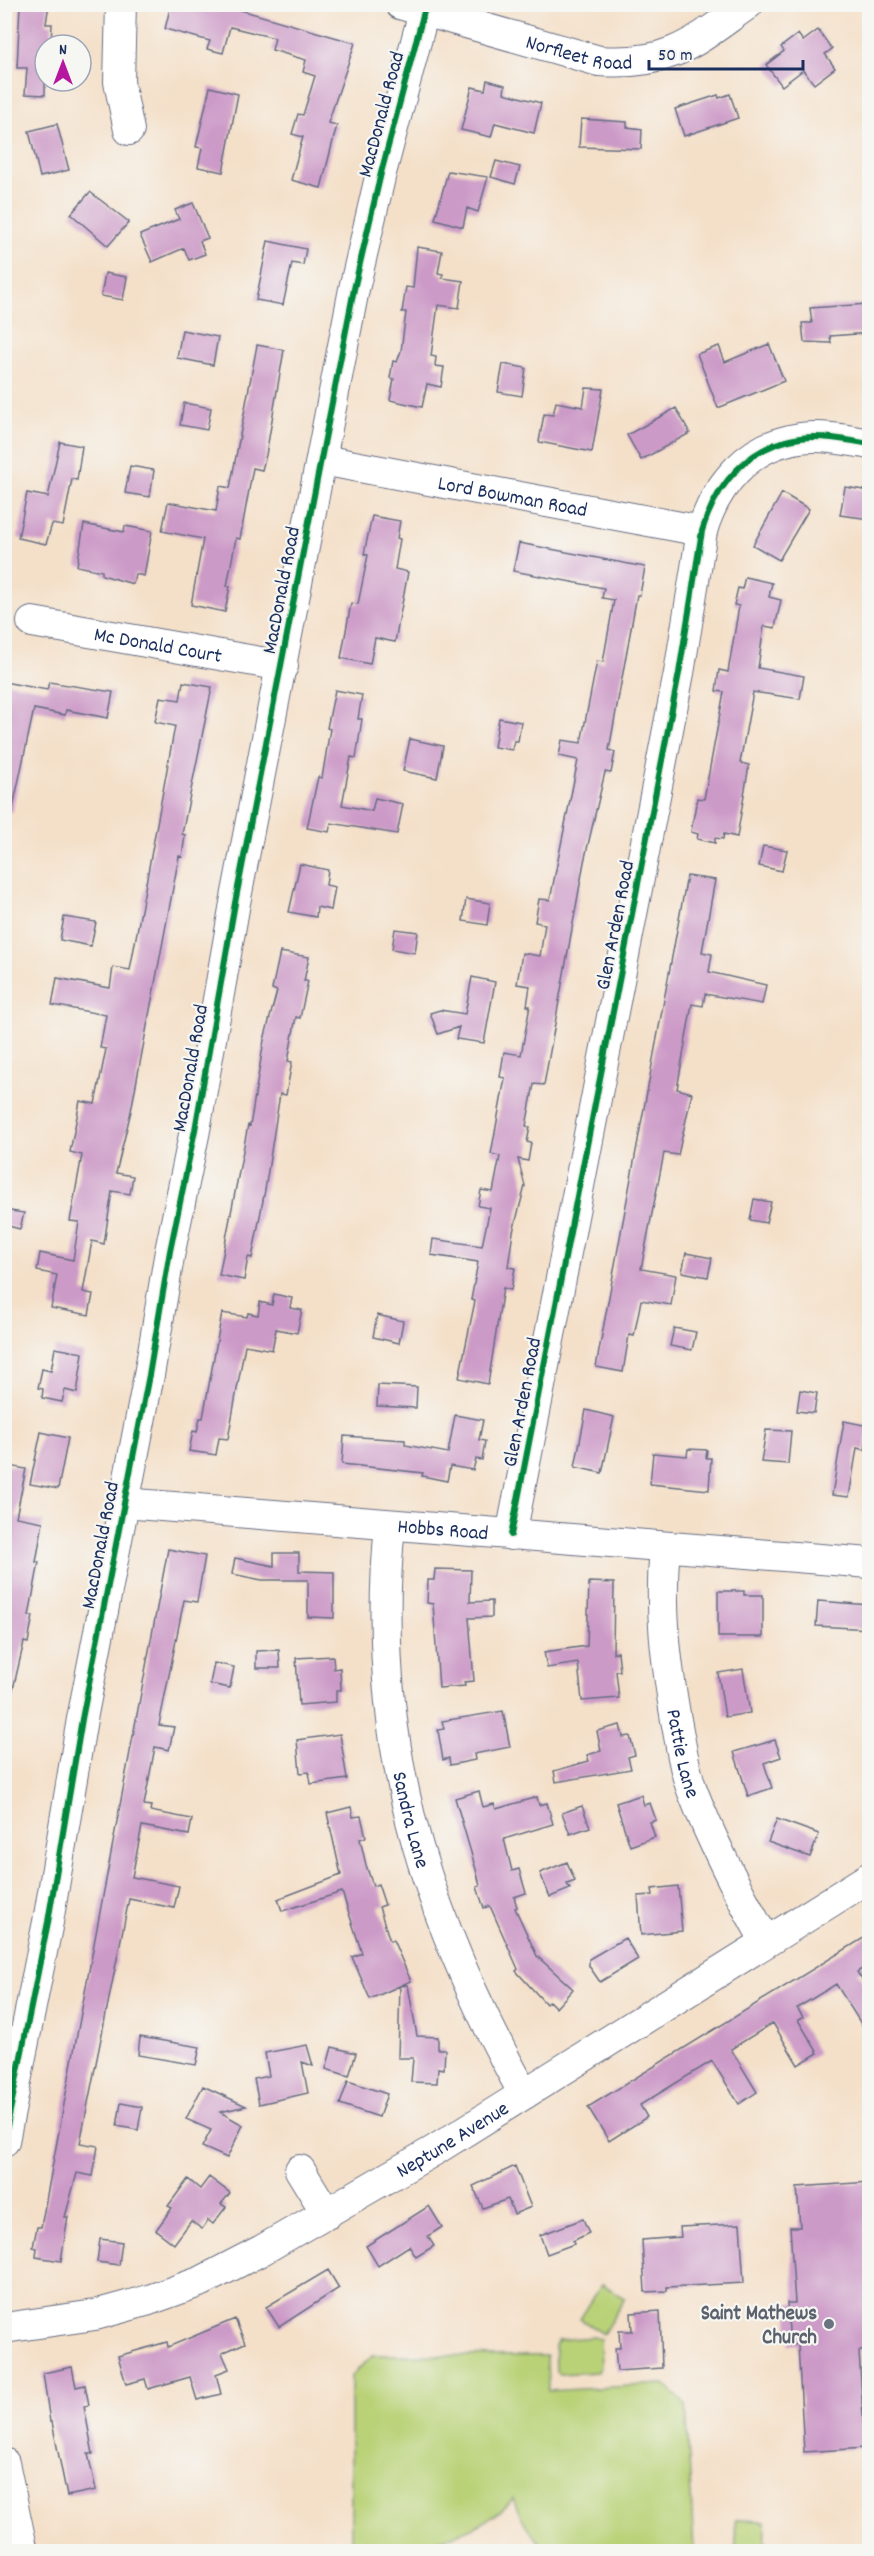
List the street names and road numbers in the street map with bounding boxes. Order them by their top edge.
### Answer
street label: Norfleet Road [522,29,633,80]
street label: MacDonald Road [352,48,414,181]
street label: Lord Bowman Road [435,470,589,527]
street label: MacDonald Road [256,524,310,657]
street label: Mc Donald Court [91,621,224,673]
street label: Glen Arden Road [590,858,644,993]
street label: MacDonald Road [166,1002,218,1135]
street label: Glen Arden Road [497,1335,551,1470]
street label: MacDonald Road [75,1479,129,1612]
street label: Hobbs Road [396,1513,489,1550]
street label: Pattie Lane [656,1707,706,1803]
street label: Sandra Lane [382,1769,436,1872]
street label: Neptune Avenue [391,2095,516,2187]

